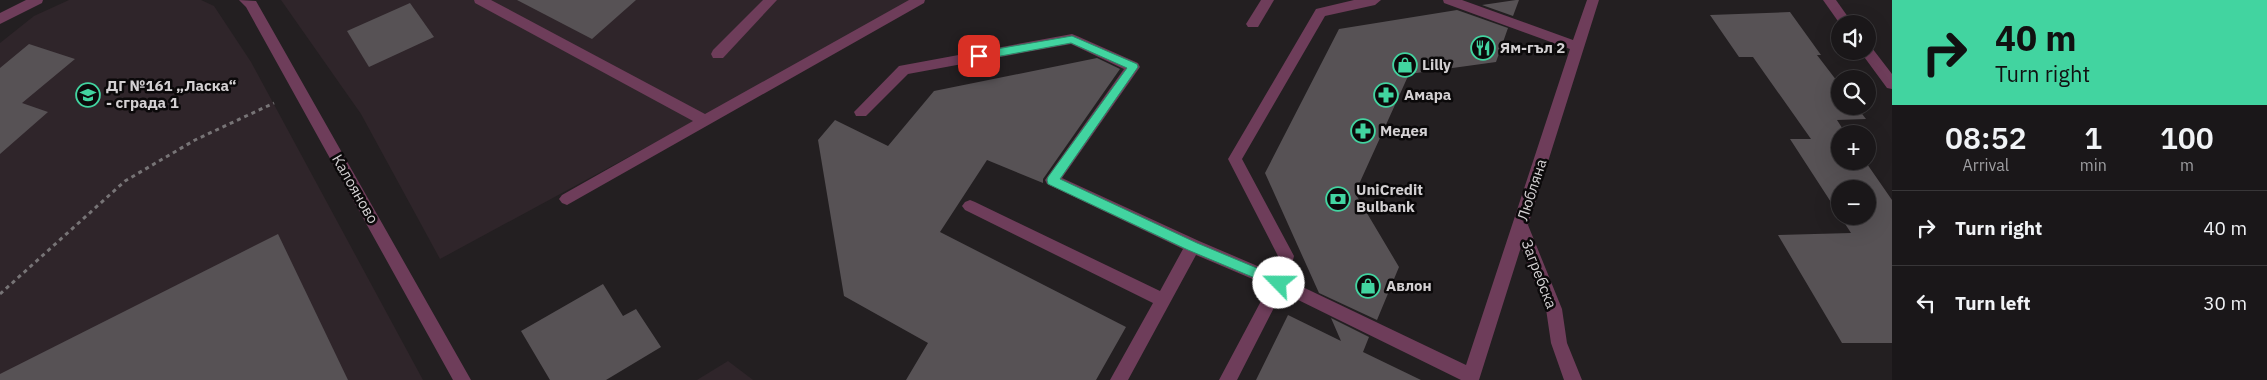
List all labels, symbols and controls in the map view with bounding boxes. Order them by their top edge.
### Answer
map controls [1831,15,1876,225]
button: sound [1831,15,1876,60]
text: 40 m [1995,15,2077,61]
icon: right [1912,20,1977,85]
pin [958,35,1000,77]
restaurant icon: Ям-гъл 2 [1470,35,1496,61]
place label: Ям-гъл 2 [1500,38,1565,57]
icon: arrive [965,42,993,70]
shop icon: Lilly [1392,52,1418,78]
place label: Lilly [1422,55,1451,74]
text: Turn right [1995,59,2090,88]
button: search [1831,70,1876,115]
place label: ДГ №161 „Ласка“ - сграда 1 [106,76,237,112]
school or university icon: ДГ №161 „Ласка“ - сграда 1 [75,82,101,108]
pharmacy icon: Амара [1373,82,1399,108]
place label: Амара [1404,85,1452,104]
pharmacy icon: Медея [1350,118,1376,144]
text: 08:52 [1945,118,2027,157]
text: 1 [2084,118,2102,157]
text: 100 [2160,118,2214,157]
place label: Медея [1380,121,1428,140]
button: + [1831,125,1876,170]
street label: Калояново [328,151,383,227]
text: Arrival [1963,155,2009,175]
text: min [2080,155,2107,175]
text: m [2180,155,2194,175]
street label: Любляна [1513,157,1550,223]
place label: UniCredit Bulbank [1356,180,1423,216]
button: − [1831,180,1876,225]
bank icon: UniCredit Bulbank [1325,186,1351,212]
icon: right [1912,214,1940,242]
text: Turn right [1955,216,2042,240]
text: 40 m [2203,216,2247,240]
street label: Загребска [1518,237,1561,311]
position arrow [1252,256,1304,308]
shop icon: Авлон [1355,273,1381,299]
place label: Авлон [1386,276,1432,295]
icon: left [1912,289,1940,317]
text: Turn left [1955,291,2031,315]
text: 30 m [2203,291,2247,315]

